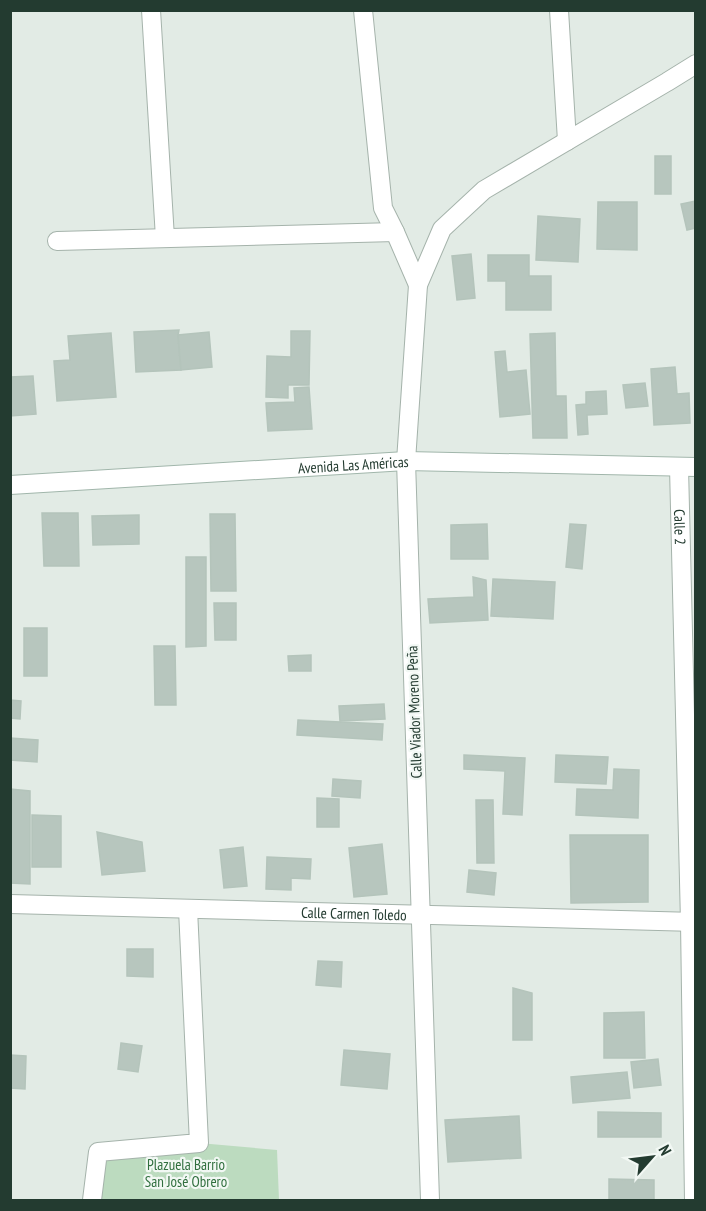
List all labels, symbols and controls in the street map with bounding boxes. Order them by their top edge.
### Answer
street label: Avenida Las Américas [297,451,409,477]
street label: Calle 2 [671,509,690,545]
street label: Calle Viador Moreno Peña [402,645,426,779]
street label: Calle Carmen Toledo [301,902,407,924]
north arrow [622,1127,682,1187]
text: N [654,1141,676,1158]
park label: Plazuela Barrio San José Obrero [145,1155,227,1191]

